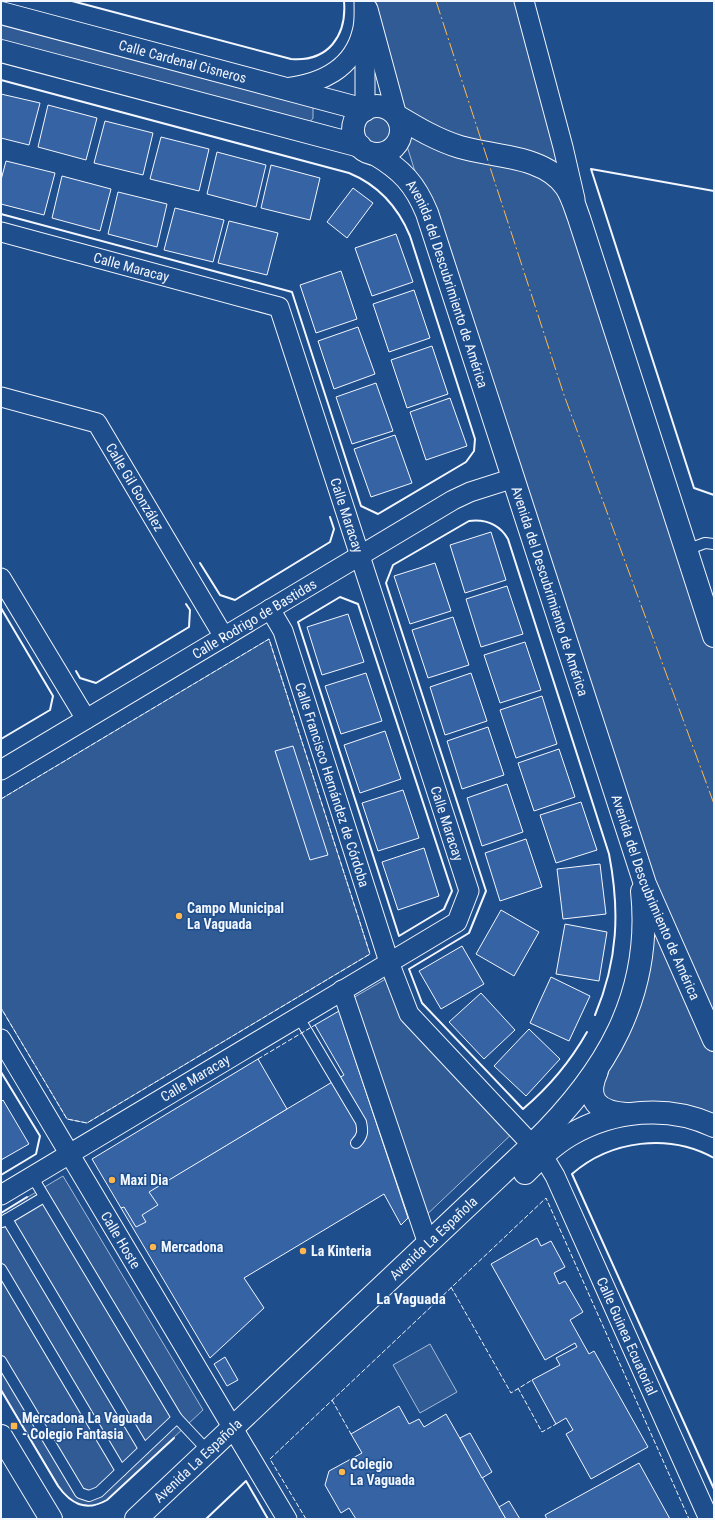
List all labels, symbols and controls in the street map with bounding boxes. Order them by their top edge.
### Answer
street label: Calle Cardenal Cisneros [117,37,248,86]
street label: Avenida del Descubrimiento de América [403,177,491,390]
street label: Calle Maracay [92,249,171,285]
street label: Calle Gil González [103,440,167,534]
street label: Calle Maracay [327,476,366,555]
street label: Avenida del Descubrimiento de América [508,484,591,698]
street label: Calle Rodrigo de Bastidas [189,575,319,662]
street label: Calle Francisco Hernández de Córdoba [292,680,372,889]
street label: Calle Maracay [427,784,467,863]
street label: Avenida del Descubrimiento de América [608,792,703,1002]
place label: Campo Municipal La Vaguada [187,900,284,932]
marker: Campo Municipal La Vaguada [174,911,184,921]
street label: Calle Maracay [158,1051,233,1105]
place label: Maxi Dia [120,1172,169,1188]
marker: Maxi Dia [107,1175,117,1185]
street label: Avenida La Española [386,1193,480,1283]
street label: Calle Hoste [98,1209,144,1272]
place label: Mercadona [161,1239,224,1255]
marker: Mercadona [148,1242,158,1252]
place label: La Kinteria [311,1243,372,1259]
marker: La Kinteria [298,1246,308,1256]
street label: Calle Guinea Ecuatorial [594,1275,660,1398]
district label: La Vaguada [376,1290,446,1308]
place label: Mercadona La Vaguada - Colegio Fantasia [22,1410,153,1442]
street label: Avenida La Española [151,1416,245,1506]
marker: Mercadona La Vaguada - Colegio Fantasia [9,1421,19,1431]
place label: Colegio La Vaguada [350,1456,415,1488]
marker: Colegio La Vaguada [337,1467,347,1477]

